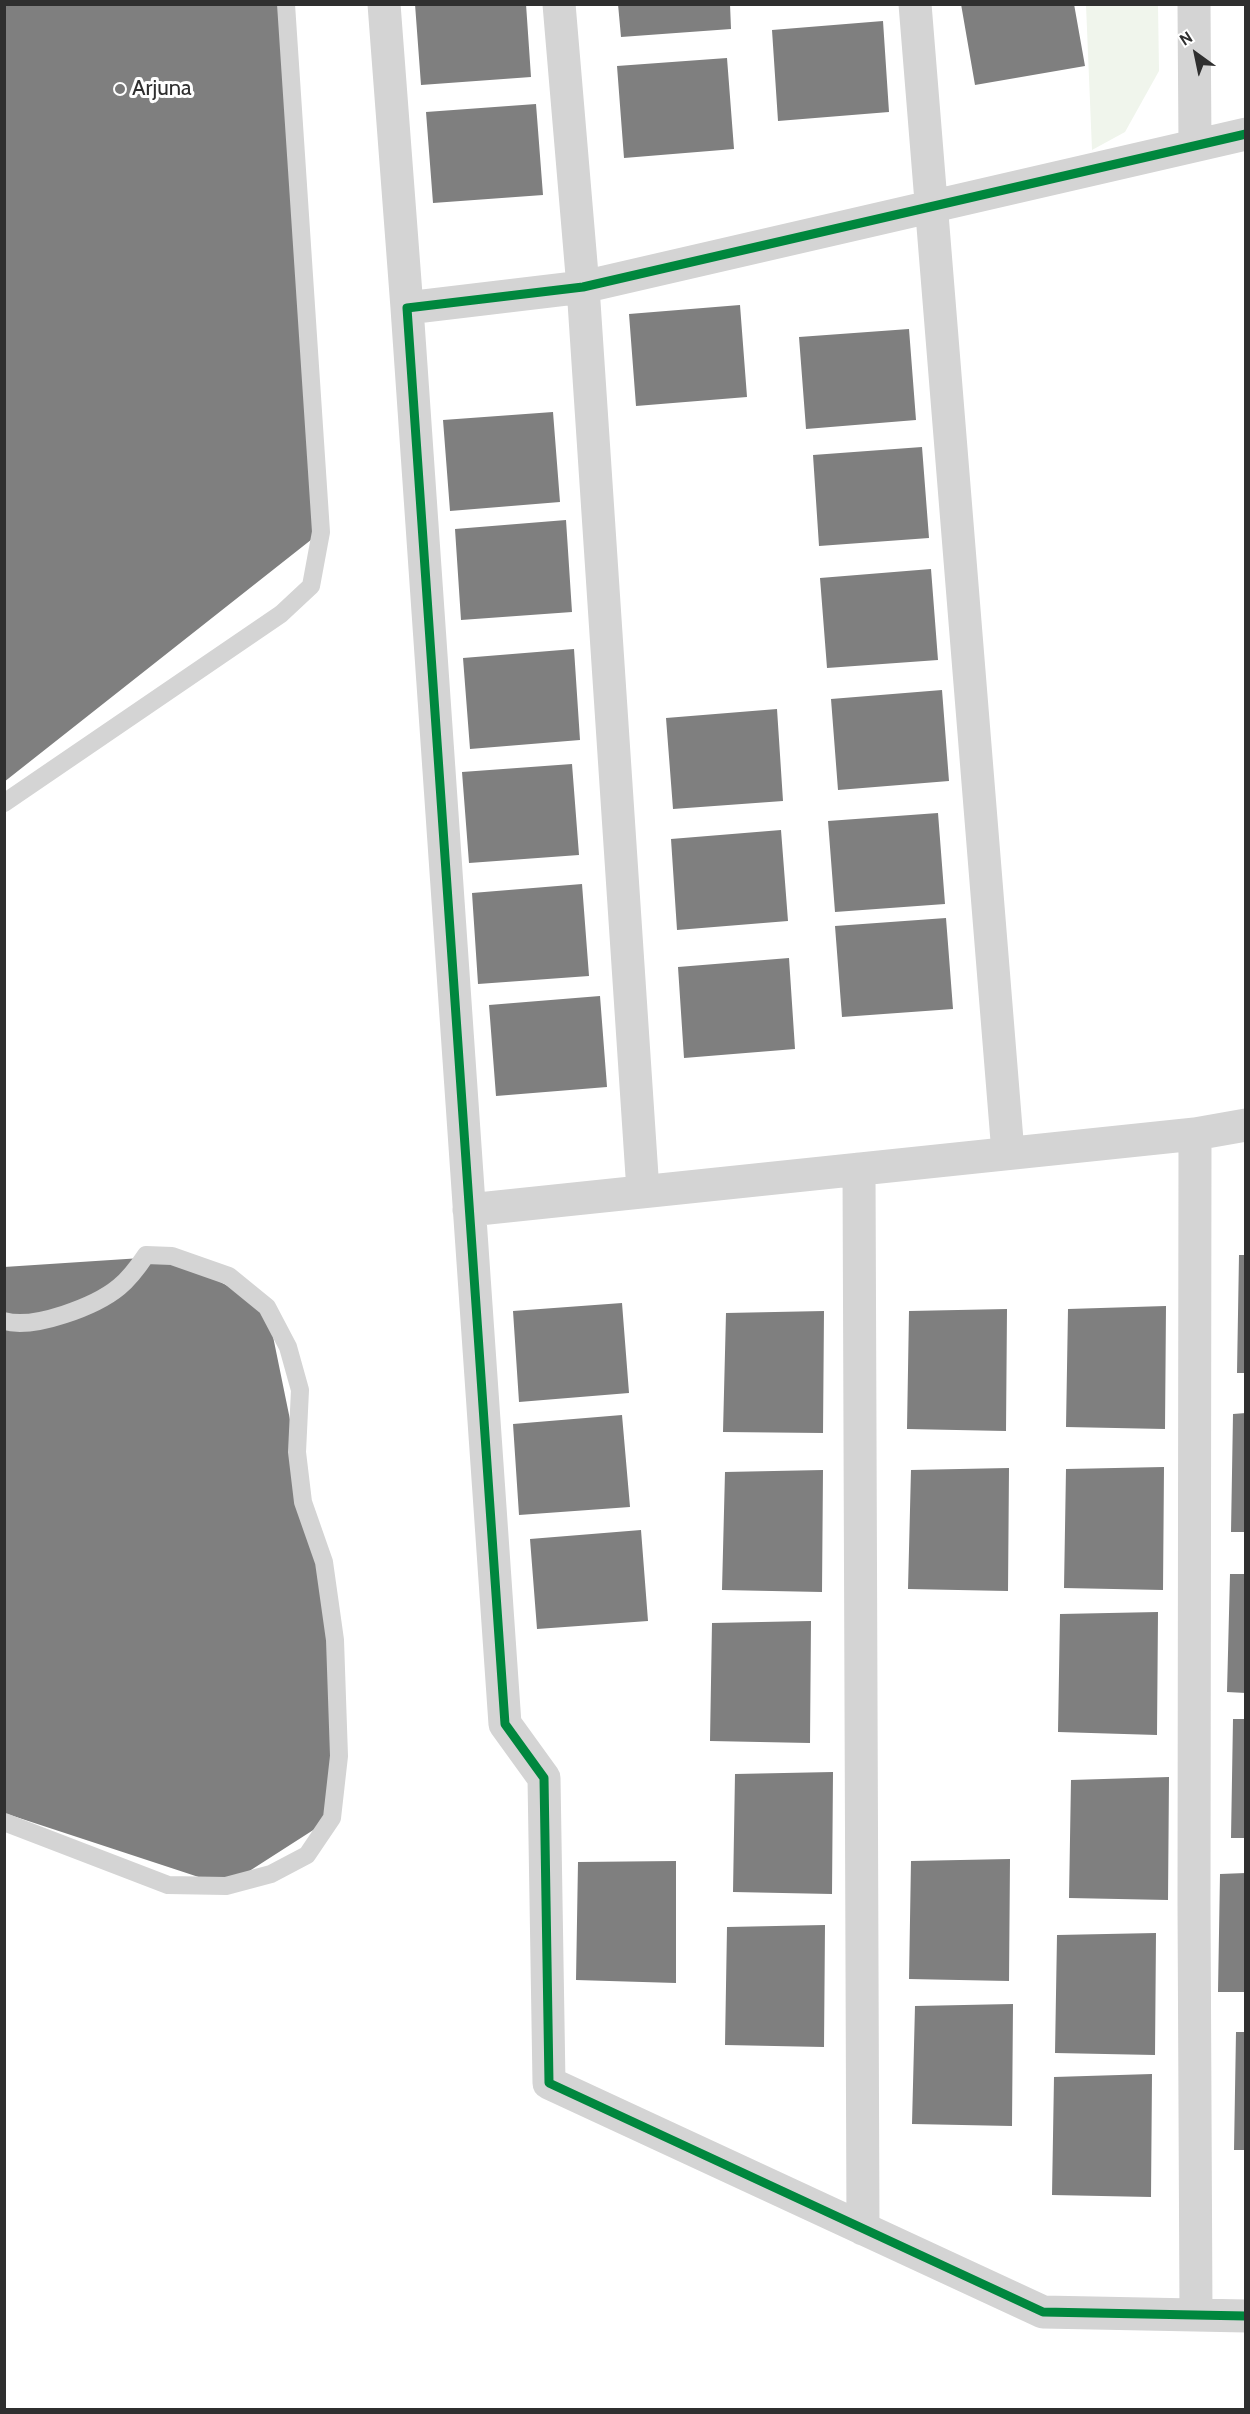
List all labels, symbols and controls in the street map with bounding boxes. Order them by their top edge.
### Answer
north arrow [1166,24,1226,84]
text: N [1176,27,1196,50]
place label: Arjuna [132,76,192,102]
marker: Arjuna [113,82,127,96]

